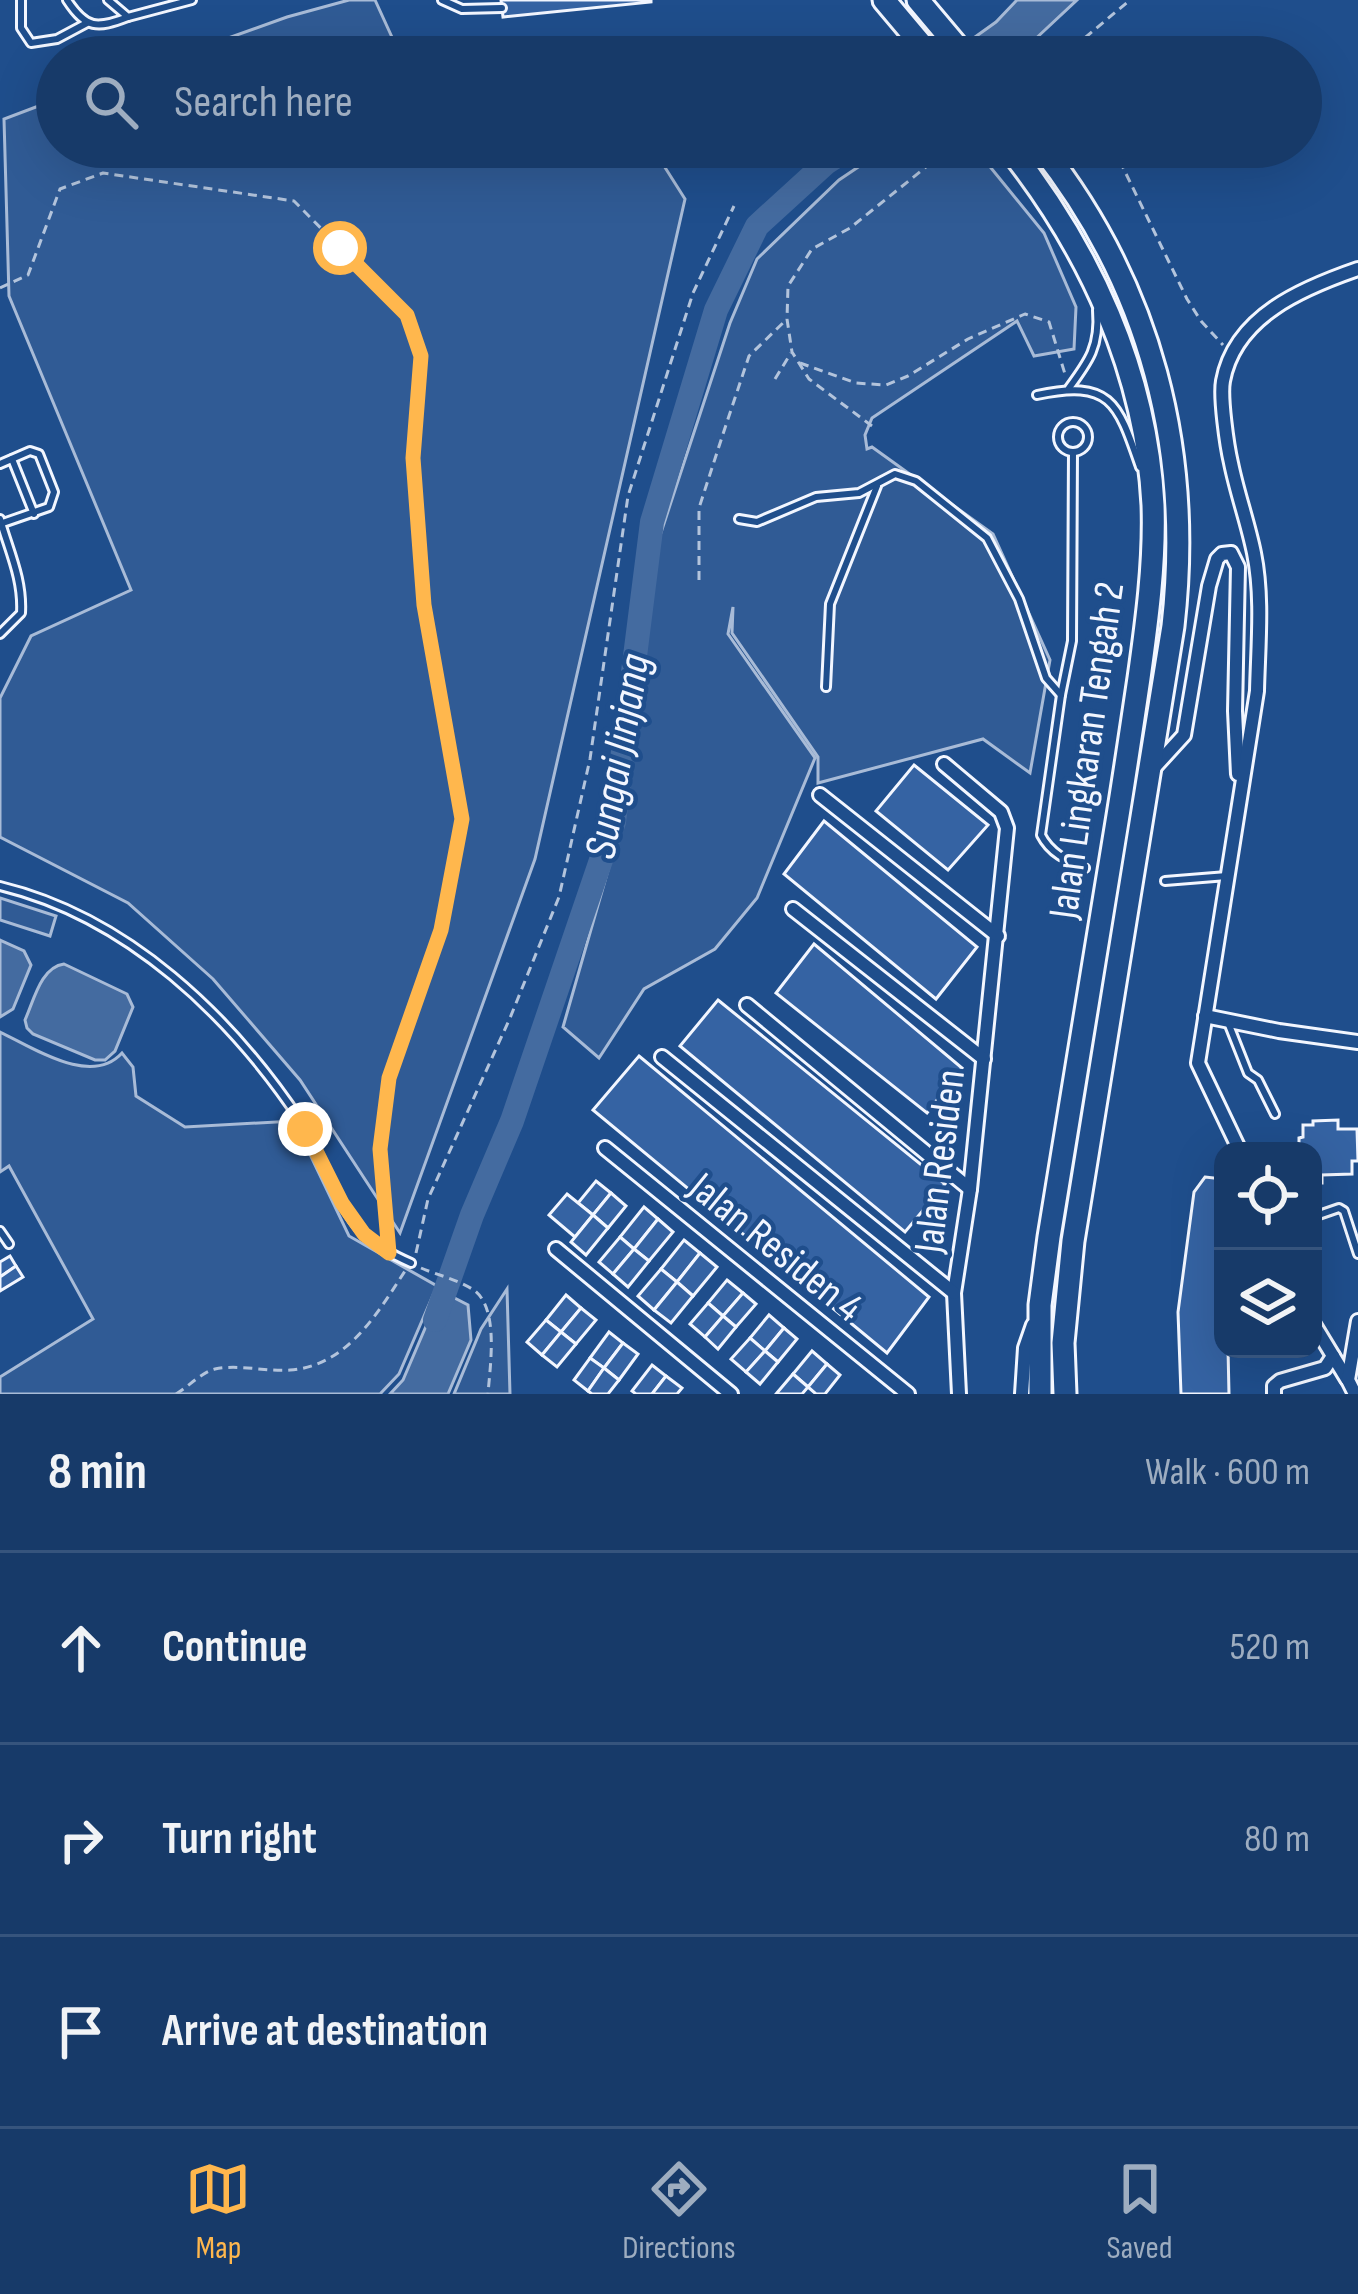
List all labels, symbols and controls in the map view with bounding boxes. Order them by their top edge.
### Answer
search box [36,36,1322,168]
icon: search [78,69,144,135]
text: Search here [174,75,353,130]
route start [313,221,367,275]
street label: Jalan Lingkaran Tengah 2 [1038,579,1136,923]
water label: Sungai Jinjang [573,650,664,863]
street label: Jalan Residen [904,1067,977,1257]
route end [278,1102,332,1156]
map controls [1214,1142,1322,1358]
button: locate [1214,1142,1322,1250]
street label: Jalan Residen 4 [678,1162,873,1333]
button: layers [1214,1250,1322,1358]
text: 8 min [48,1442,147,1503]
text: Walk · 600 m [1145,1449,1310,1496]
icon: ahead [48,1615,114,1681]
text: Continue [162,1620,308,1675]
text: 520 m [1230,1624,1310,1671]
icon: right [48,1807,114,1873]
text: Turn right [162,1812,317,1867]
text: 80 m [1244,1816,1310,1863]
icon: arrive [48,1999,114,2065]
text: Arrive at destination [162,2004,488,2059]
tab: Map [185,2156,251,2268]
tab: Directions [622,2156,736,2268]
tab: Saved [1106,2156,1173,2268]

